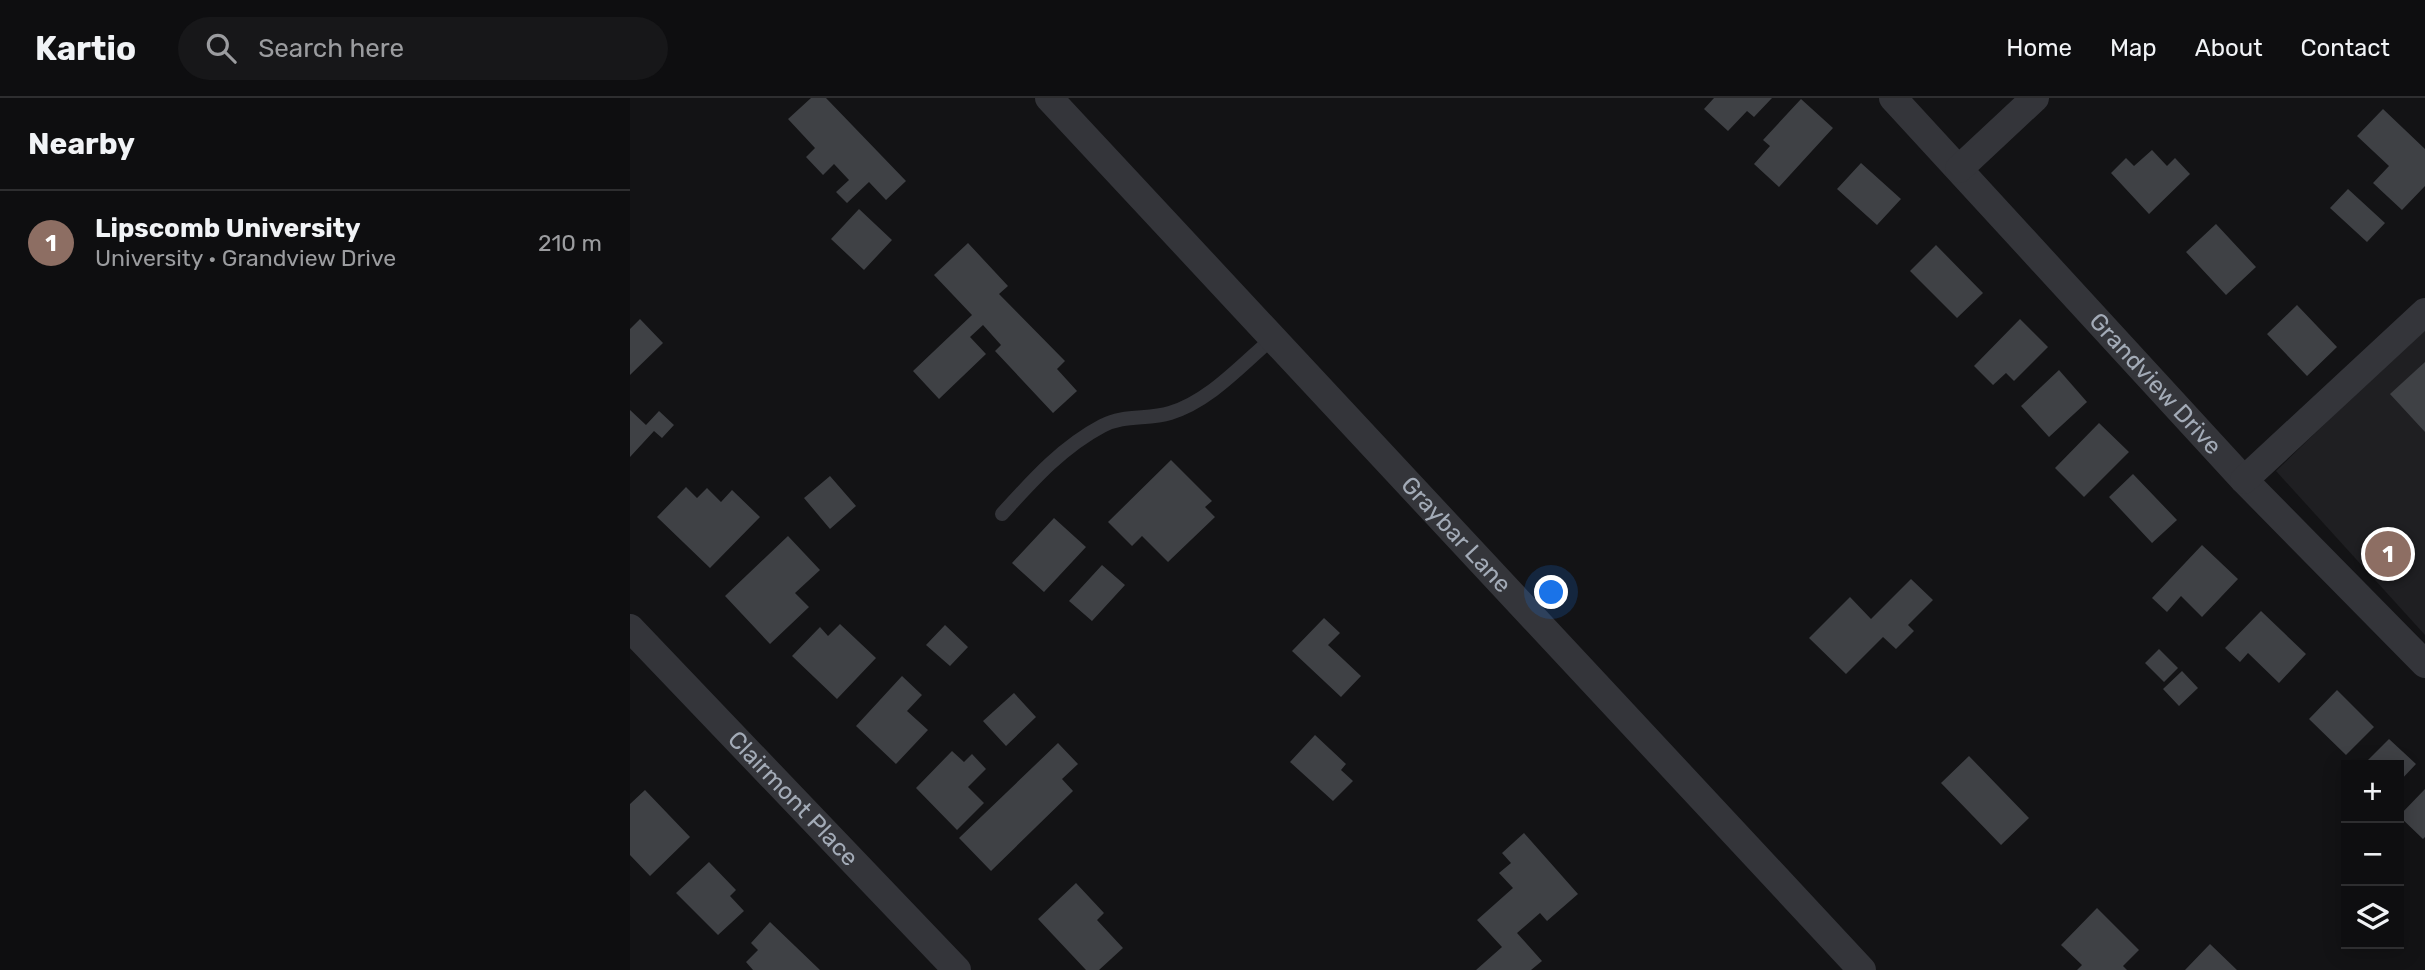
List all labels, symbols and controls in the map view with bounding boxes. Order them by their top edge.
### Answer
search box [178,17,668,80]
text: Kartio [35,29,136,68]
icon: search [202,29,240,67]
text: Search here [258,33,404,64]
text: Home [2006,34,2072,62]
text: Map [2110,34,2157,62]
text: About [2195,34,2263,62]
text: Contact [2301,34,2390,62]
text: Nearby [28,126,135,162]
text: Lipscomb University [95,213,360,244]
text: 1 [45,229,57,257]
text: 210 m [538,229,602,257]
text: University · Grandview Drive [95,244,396,272]
street label: Grandview Drive [2084,307,2227,460]
street label: Graybar Lane [1395,471,1517,598]
pin: 1 [2365,528,2411,580]
your location [1534,575,1568,609]
street label: Clairmont Place [722,725,864,872]
map controls [2341,760,2404,949]
button: + [2341,760,2404,823]
button: − [2341,823,2404,886]
button: layers [2341,886,2404,949]

